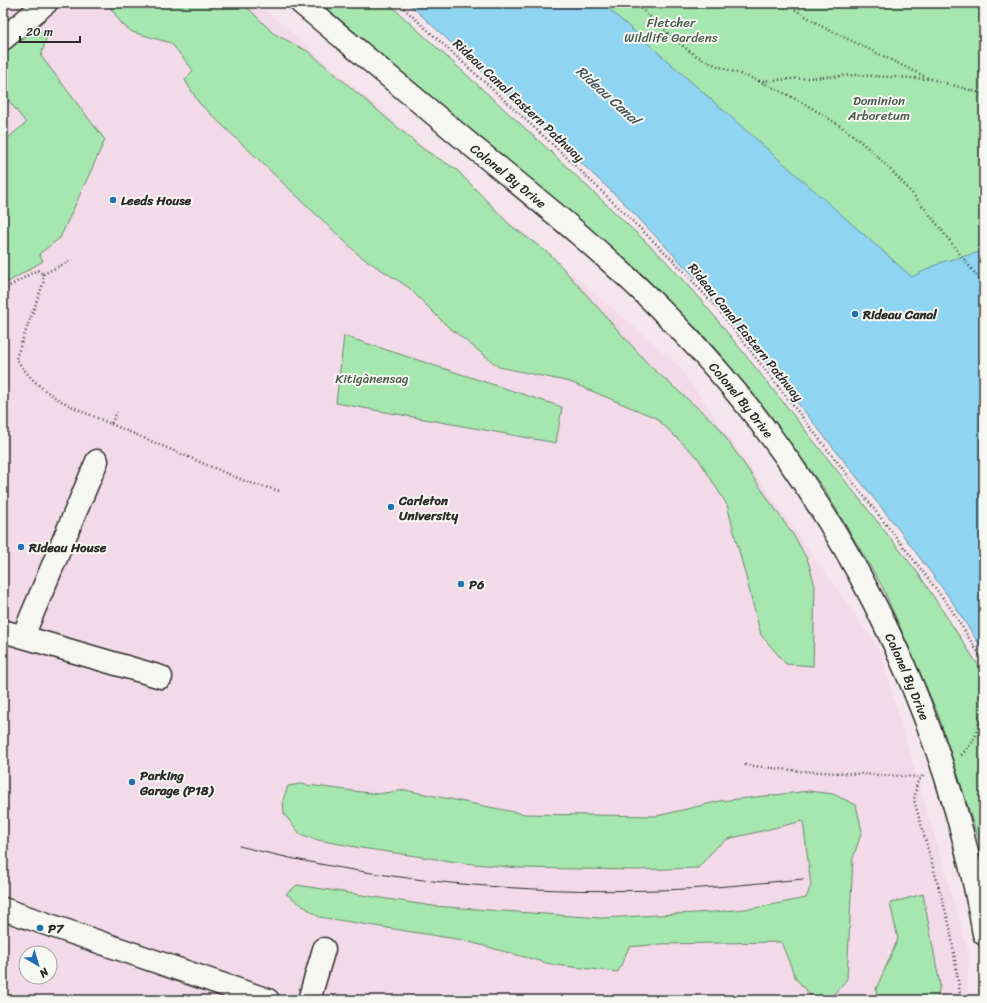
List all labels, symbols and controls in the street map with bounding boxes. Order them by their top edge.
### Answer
park label: Fletcher Wildlife Gardens [624,11,718,49]
scale bar [20,18,80,44]
text: 20 m [26,21,53,43]
street label: Rideau Canal Eastern Pathway [447,33,590,168]
water label: Rideau Canal [570,60,648,133]
park label: Dominion Arboretum [847,89,910,127]
street label: Colonel By Drive [465,138,552,215]
place label: Leeds House [121,189,192,212]
marker: Leeds House [108,195,118,205]
street label: Rideau Canal Eastern Pathway [682,258,809,407]
place label: Rideau Canal [862,303,938,326]
marker: Rideau Canal [850,309,860,319]
street label: Colonel By Drive [703,357,780,444]
park label: Kitigànensag [335,367,409,390]
place label: Carleton University [398,489,459,527]
marker: Carleton University [386,502,396,512]
place label: Rideau House [28,536,107,559]
marker: Rideau House [16,542,26,552]
place label: P6 [469,573,485,596]
marker: P6 [456,579,466,589]
street label: Colonel By Drive [878,629,936,724]
place label: Parking Garage (P18) [139,764,215,802]
marker: Parking Garage (P18) [127,777,137,787]
place label: P7 [48,917,65,940]
marker: P7 [35,923,45,933]
north arrow [18,945,58,985]
text: N [35,962,53,983]

